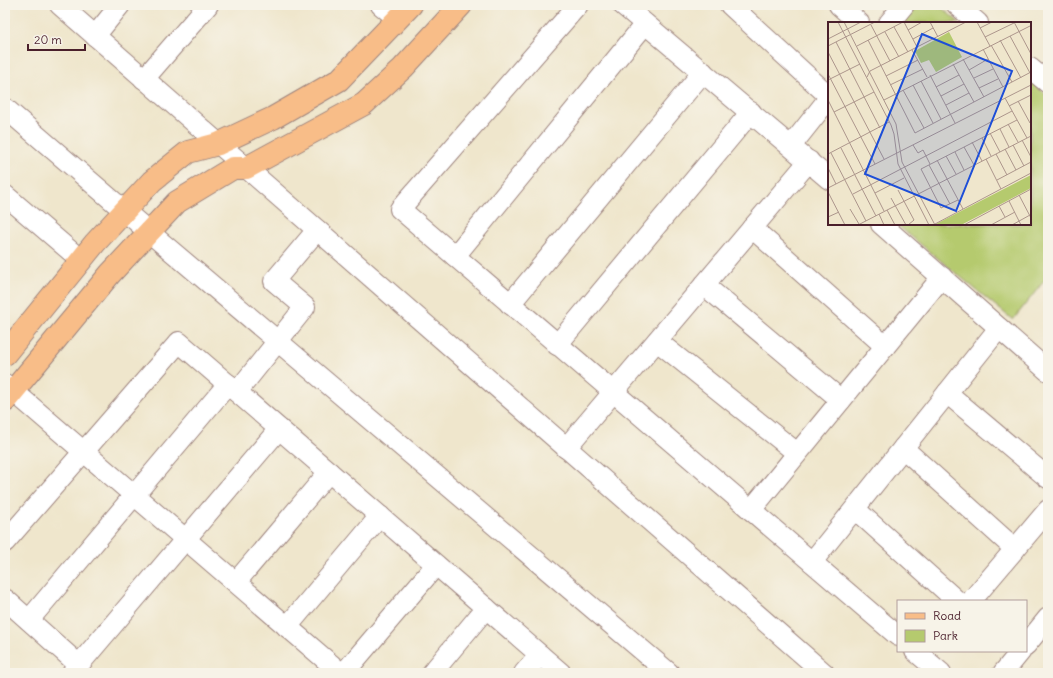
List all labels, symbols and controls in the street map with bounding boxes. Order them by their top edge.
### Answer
inset map [828,22,1031,225]
scale bar [28,26,85,52]
text: 20 m [34,32,62,47]
legend [897,600,1027,652]
text: Road [933,608,961,623]
text: Park [933,628,958,643]

